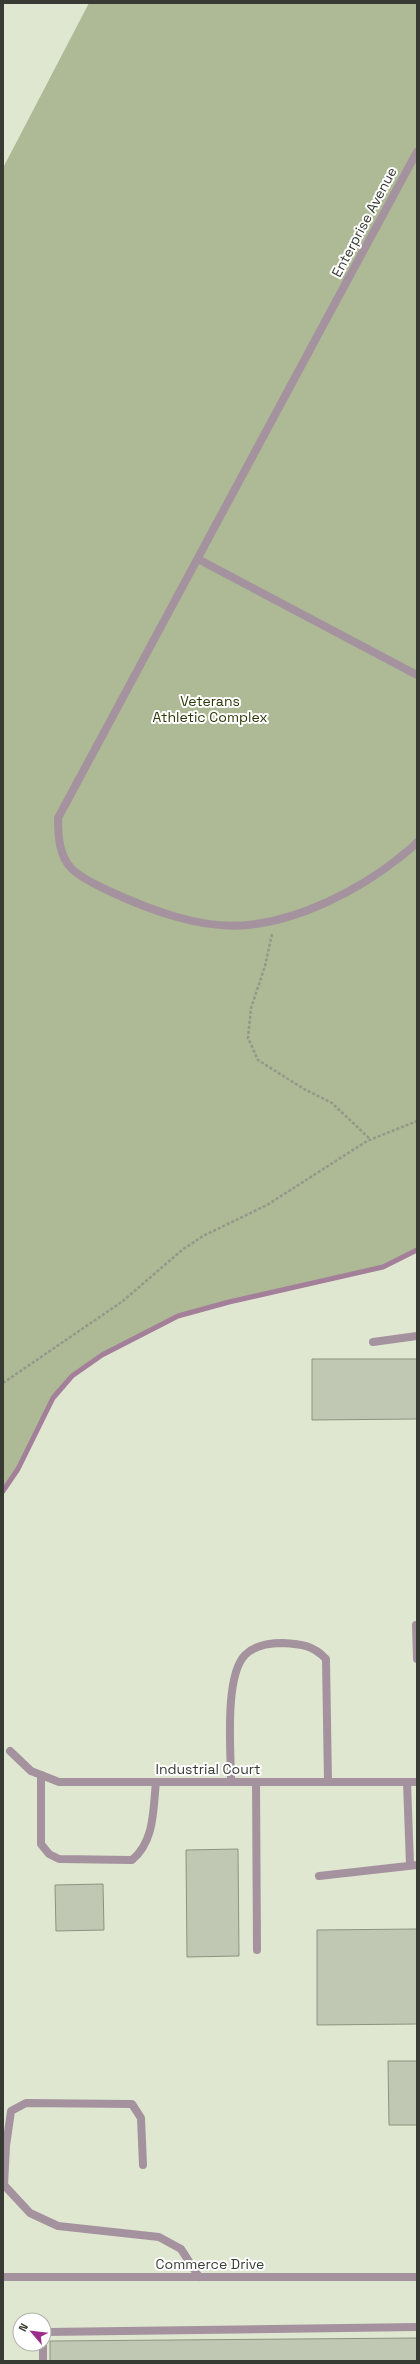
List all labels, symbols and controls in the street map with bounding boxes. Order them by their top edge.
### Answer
street label: Enterprise Avenue [327,164,401,280]
park label: Veterans Athletic Complex [152,692,268,726]
street label: Industrial Court [156,1760,260,1778]
street label: Commerce Drive [156,2255,264,2273]
north arrow [12,2312,52,2352]
text: N [15,2321,31,2334]

